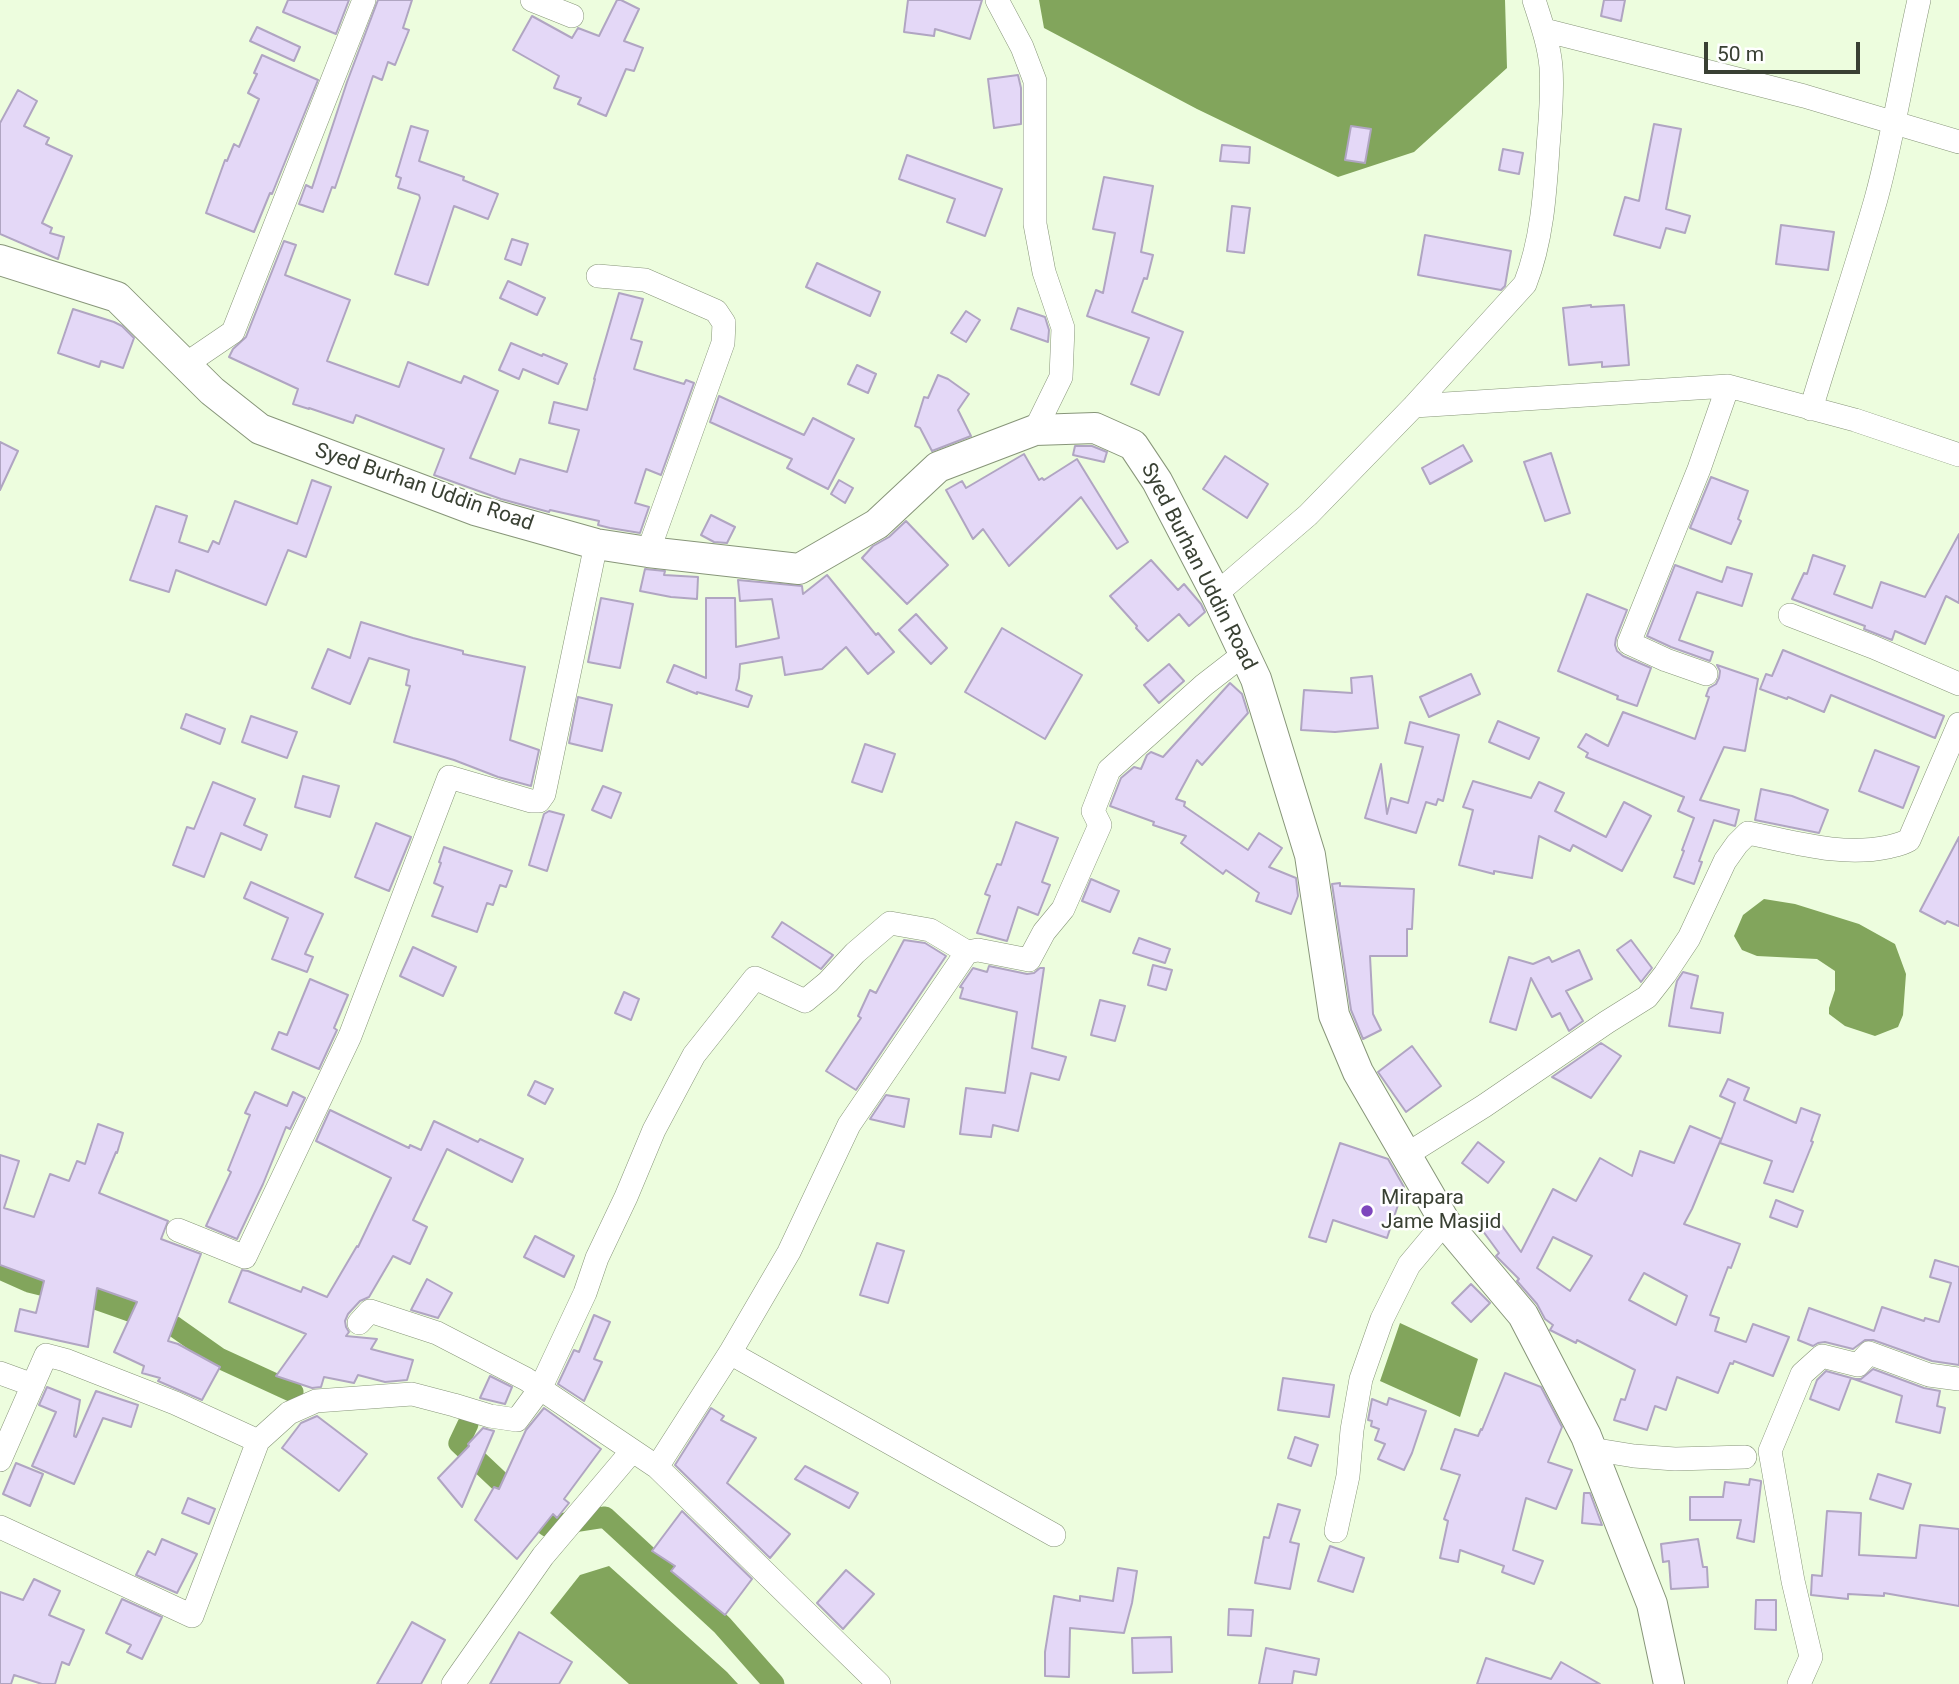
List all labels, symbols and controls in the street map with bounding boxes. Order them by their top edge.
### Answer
scale bar [1707,28,1863,72]
text: 50 m [1717,42,1764,66]
street label: Syed Burhan Uddin Road [311,439,537,537]
street label: Syed Burhan Uddin Road [1135,459,1261,675]
place label: Mirapara Jame Masjid [1381,1186,1501,1236]
marker: Mirapara Jame Masjid [1359,1203,1375,1219]

